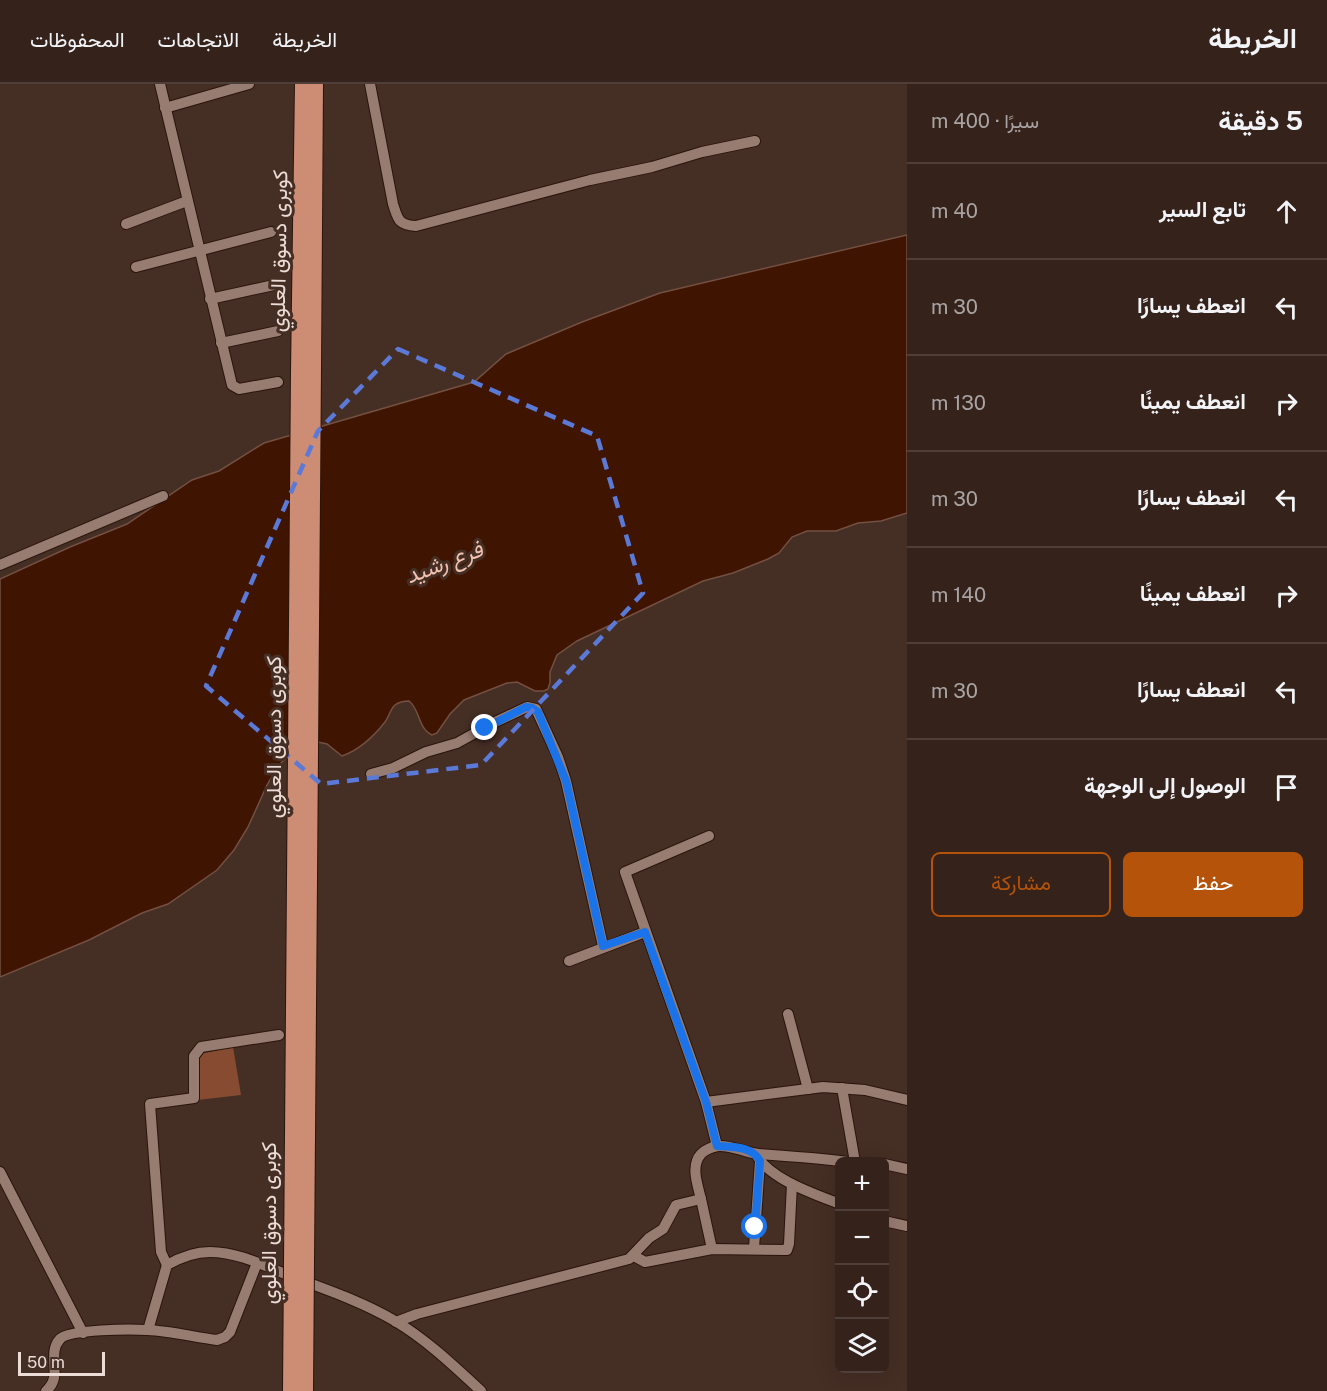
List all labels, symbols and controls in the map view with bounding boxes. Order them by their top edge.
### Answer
text: الخريطة [1208,21,1297,54]
text: المحفوظات [30,27,125,52]
text: الاتجاهات [158,27,239,52]
text: الخريطة [272,27,337,52]
text: 5 دقيقة [1218,105,1303,136]
text: سيرًا · 400 m [931,109,1039,133]
street label: كوبرى دسوق العلوي [265,170,297,332]
icon: ahead [1270,195,1303,228]
text: تابع السير [1159,196,1246,222]
text: 40 m [931,199,978,223]
icon: left [1270,291,1303,324]
text: انعطف يسارًا [1137,292,1246,318]
text: 30 m [931,295,978,319]
icon: right [1270,387,1303,420]
text: انعطف يمينًا [1140,388,1246,414]
text: 130 m [931,391,986,415]
icon: left [1270,483,1303,516]
text: انعطف يسارًا [1137,484,1246,510]
text: 30 m [931,487,978,511]
water label: فرع رشيد [402,535,488,591]
icon: right [1270,579,1303,612]
text: انعطف يمينًا [1140,580,1246,606]
text: 140 m [931,583,986,607]
street label: كوبرى دسوق العلوي [261,656,291,818]
icon: left [1270,675,1303,708]
text: انعطف يسارًا [1137,676,1246,702]
text: 30 m [931,679,978,703]
route end [471,714,497,740]
icon: arrive [1270,771,1303,804]
text: الوصول إلى الوجهة [1084,772,1246,798]
button: مشاركة [931,852,1111,917]
button: حفظ [1123,852,1303,917]
street label: كوبرى دسوق العلوي [256,1142,286,1304]
map controls [835,1157,889,1373]
button: + [835,1157,889,1211]
button: − [835,1211,889,1265]
route start [741,1213,767,1239]
button: locate [835,1265,889,1319]
button: layers [835,1319,889,1373]
scale bar [18,1349,105,1376]
text: 50 m [27,1353,65,1372]

